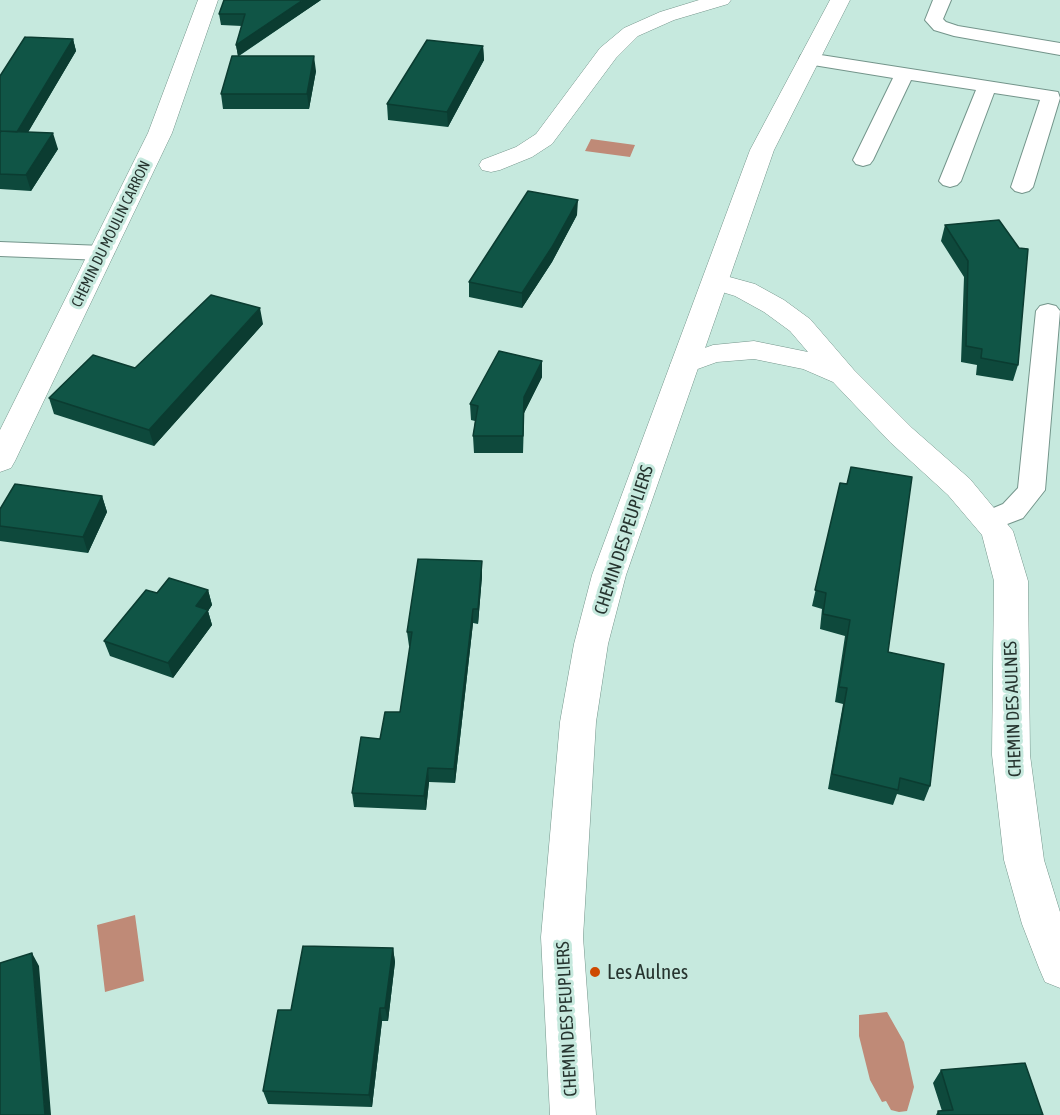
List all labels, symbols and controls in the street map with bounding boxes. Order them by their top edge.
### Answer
street label: CHEMIN DU MOULIN CARRON [68,158,154,310]
street label: CHEMIN DES PEUPLIERS [590,463,658,617]
street label: CHEMIN DES AULNES [1000,641,1026,777]
street label: CHEMIN DES PEUPLIERS [552,941,582,1097]
place label: Les Aulnes [607,959,688,985]
marker: Les Aulnes [588,965,602,979]

